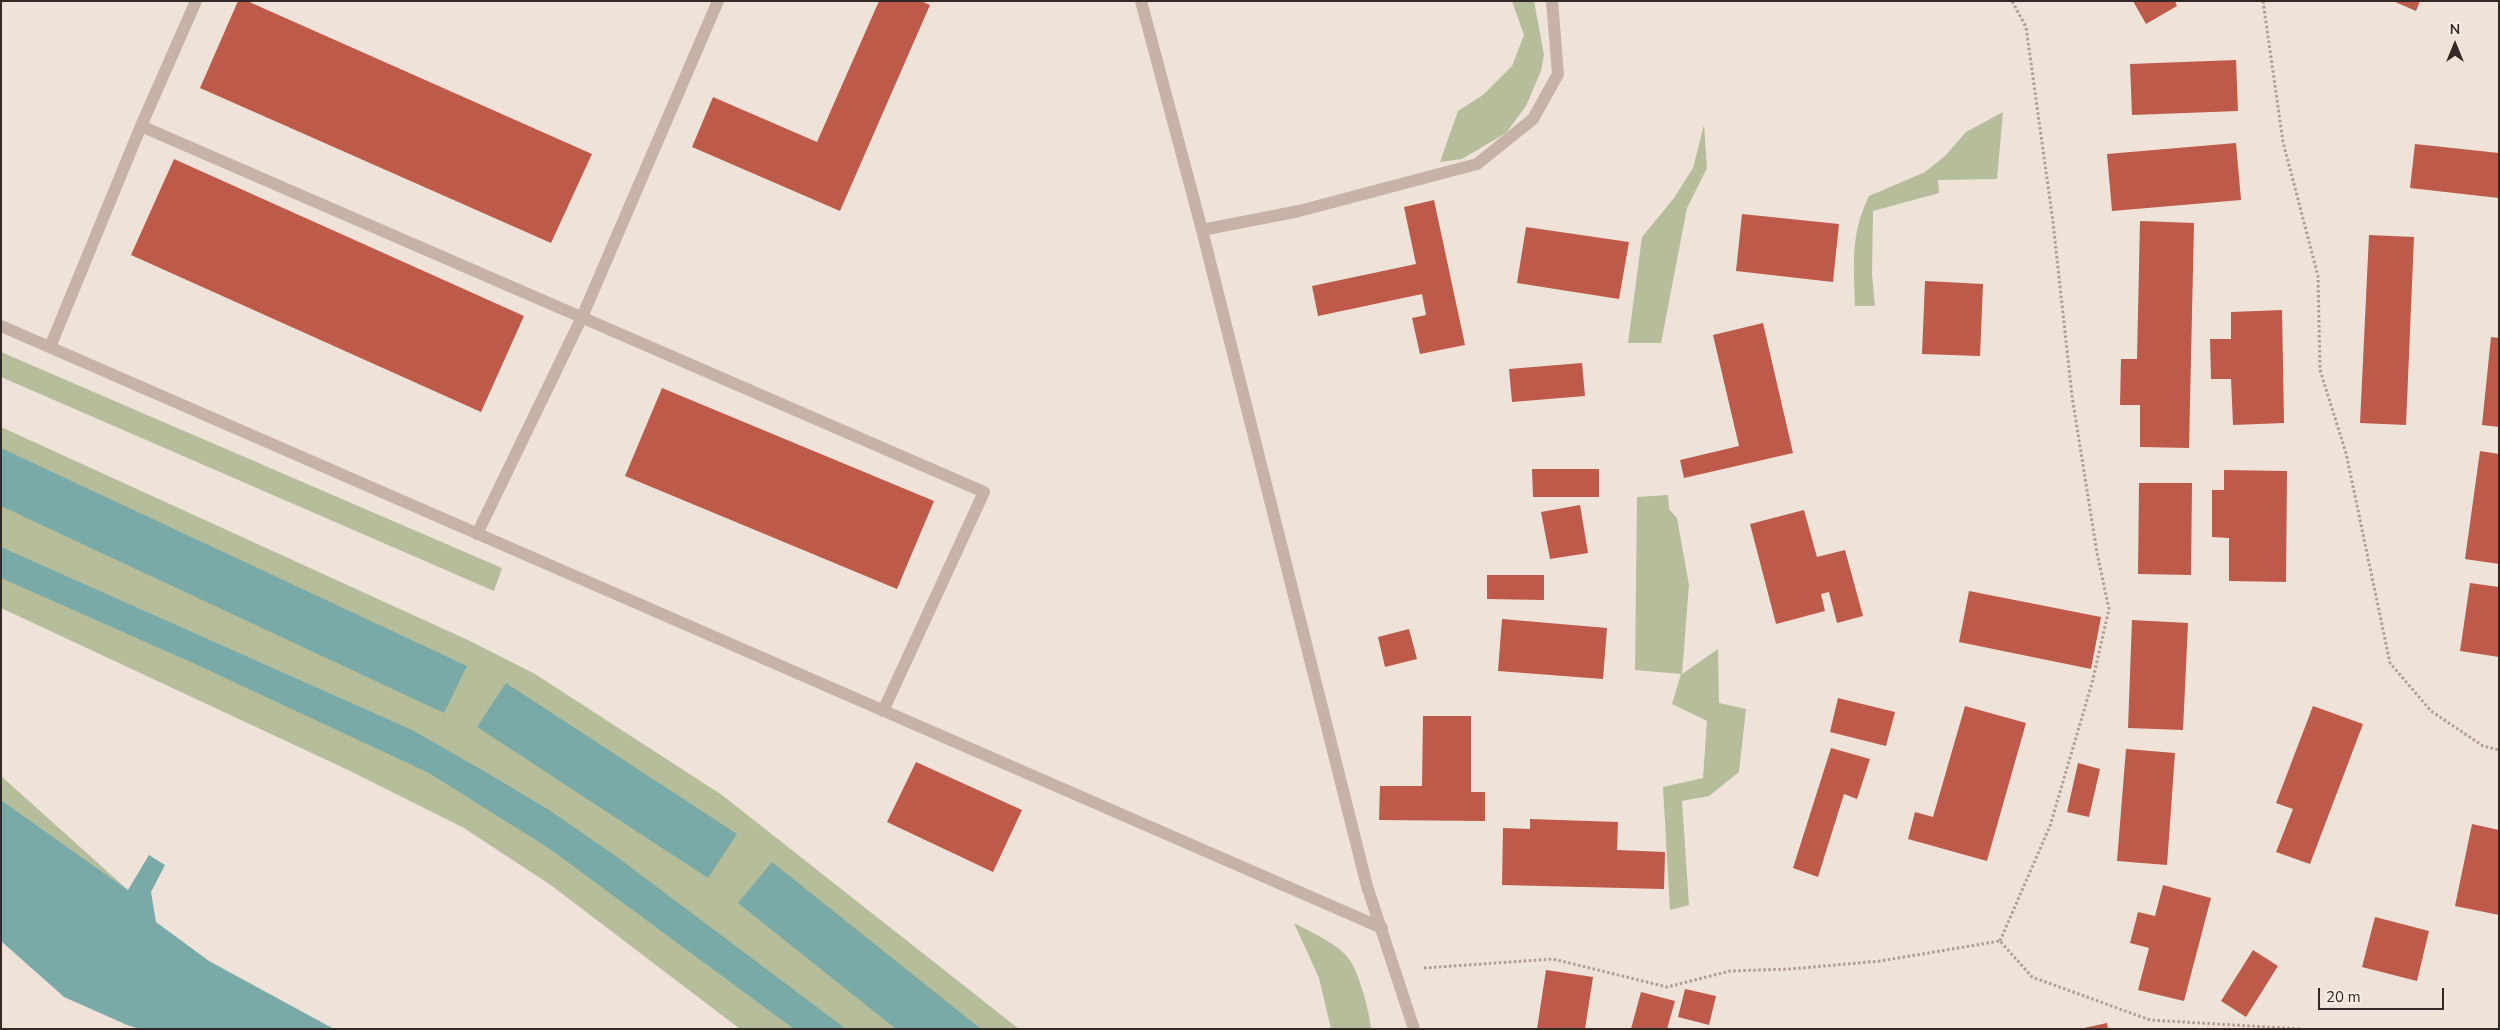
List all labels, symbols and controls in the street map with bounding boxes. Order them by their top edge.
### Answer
north arrow [2430,20,2480,70]
text: N [2450,20,2460,39]
scale bar [2320,978,2446,1010]
text: 20 m [2326,987,2361,1007]

